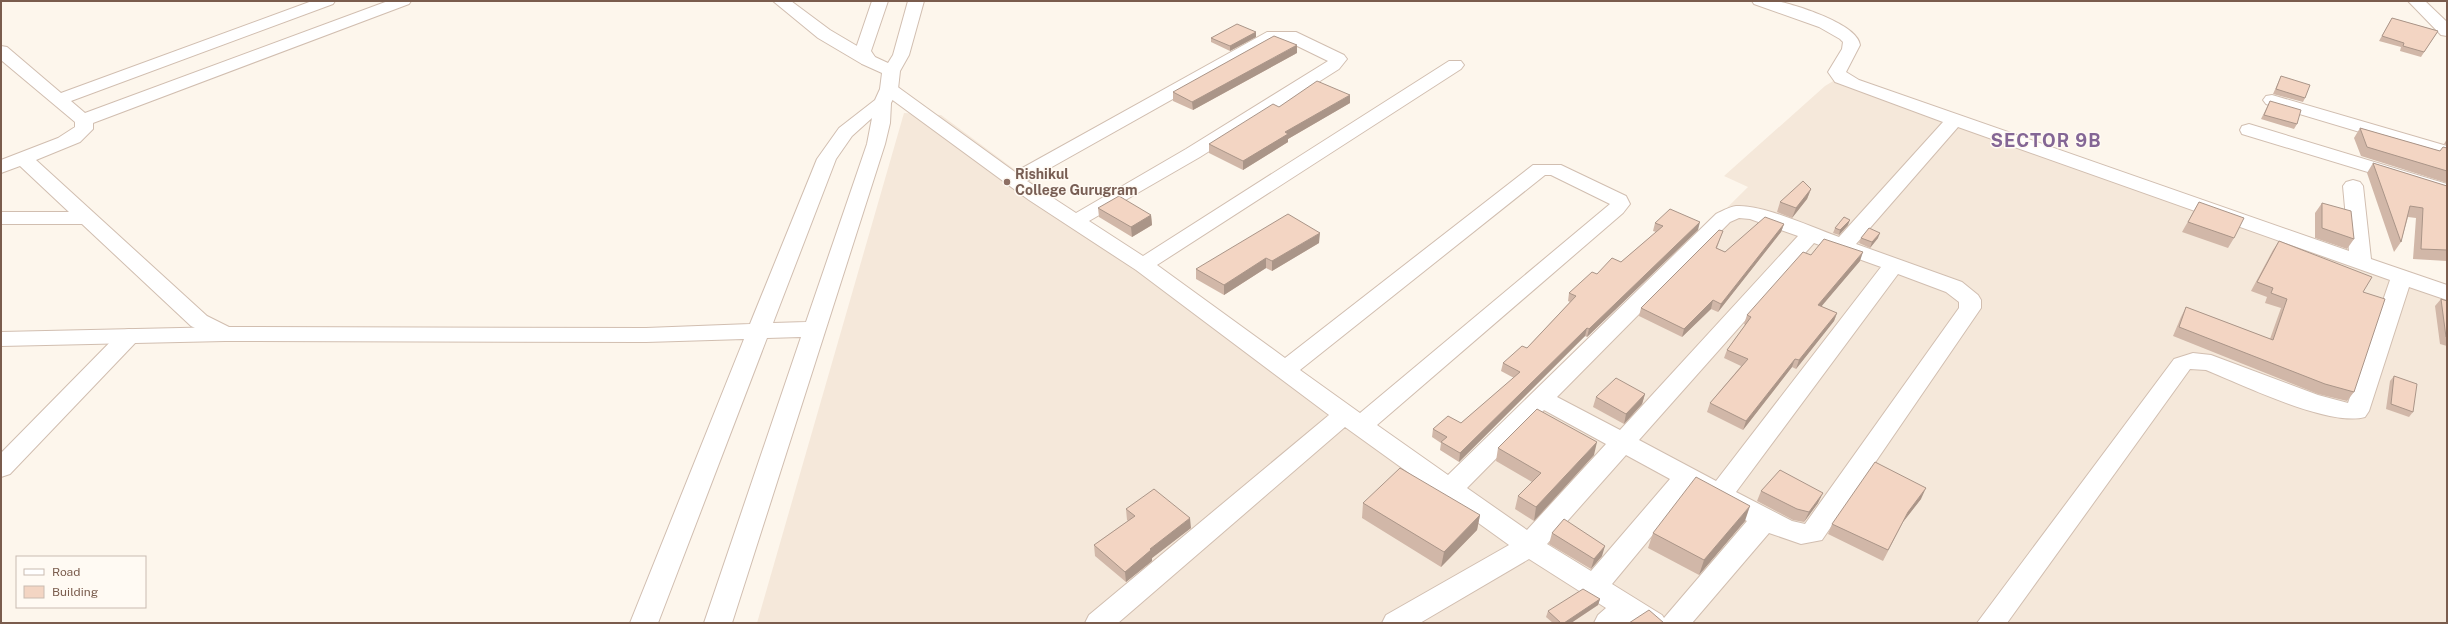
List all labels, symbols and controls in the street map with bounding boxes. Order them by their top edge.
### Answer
district label: SECTOR 9B [1991,130,2102,151]
place label: Rishikul College Gurugram [1015,166,1137,198]
marker: Rishikul College Gurugram [1002,177,1012,187]
legend [16,556,146,608]
text: Road [52,565,80,579]
text: Building [52,585,98,599]

